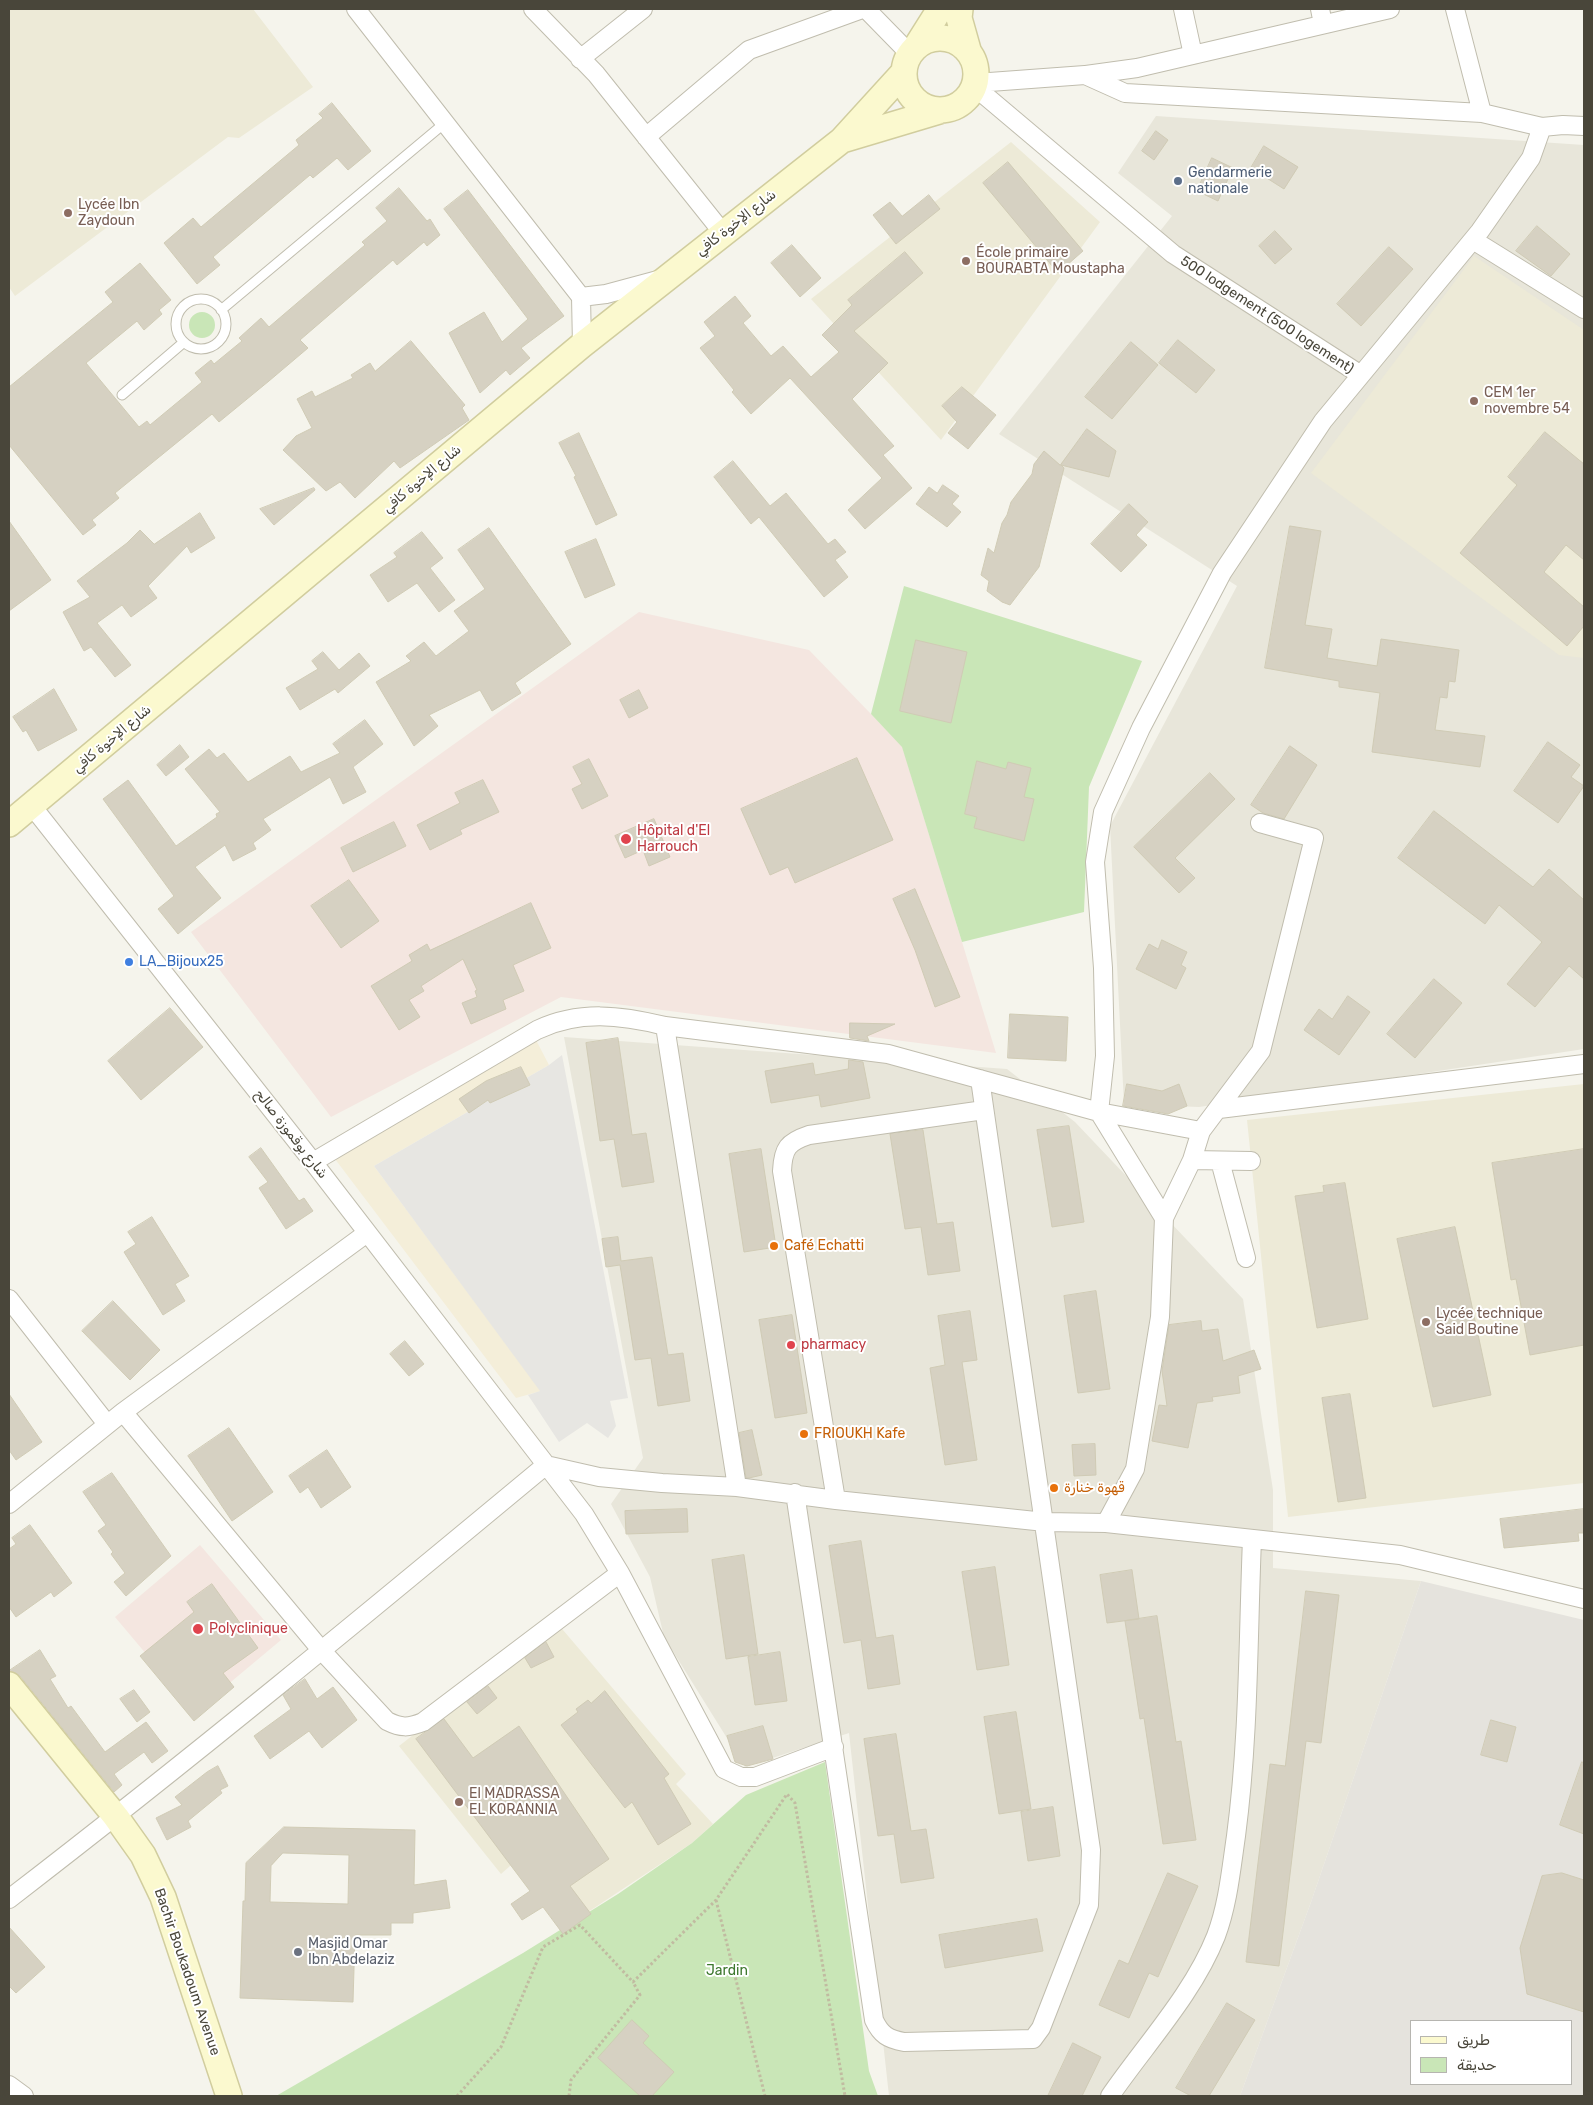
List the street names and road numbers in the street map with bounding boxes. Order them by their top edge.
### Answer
street label: شارع الإخوة كافي [692,186,780,260]
street label: 500 lodgement (500 logement) [1177,253,1357,377]
street label: شارع الإخوة كافي [379,441,465,517]
street label: شارع الإخوة كافي [69,701,155,777]
street label: شارع بوقموزة صالح [251,1086,331,1182]
street label: Bachir Boukadoum Avenue [150,1886,224,2058]

